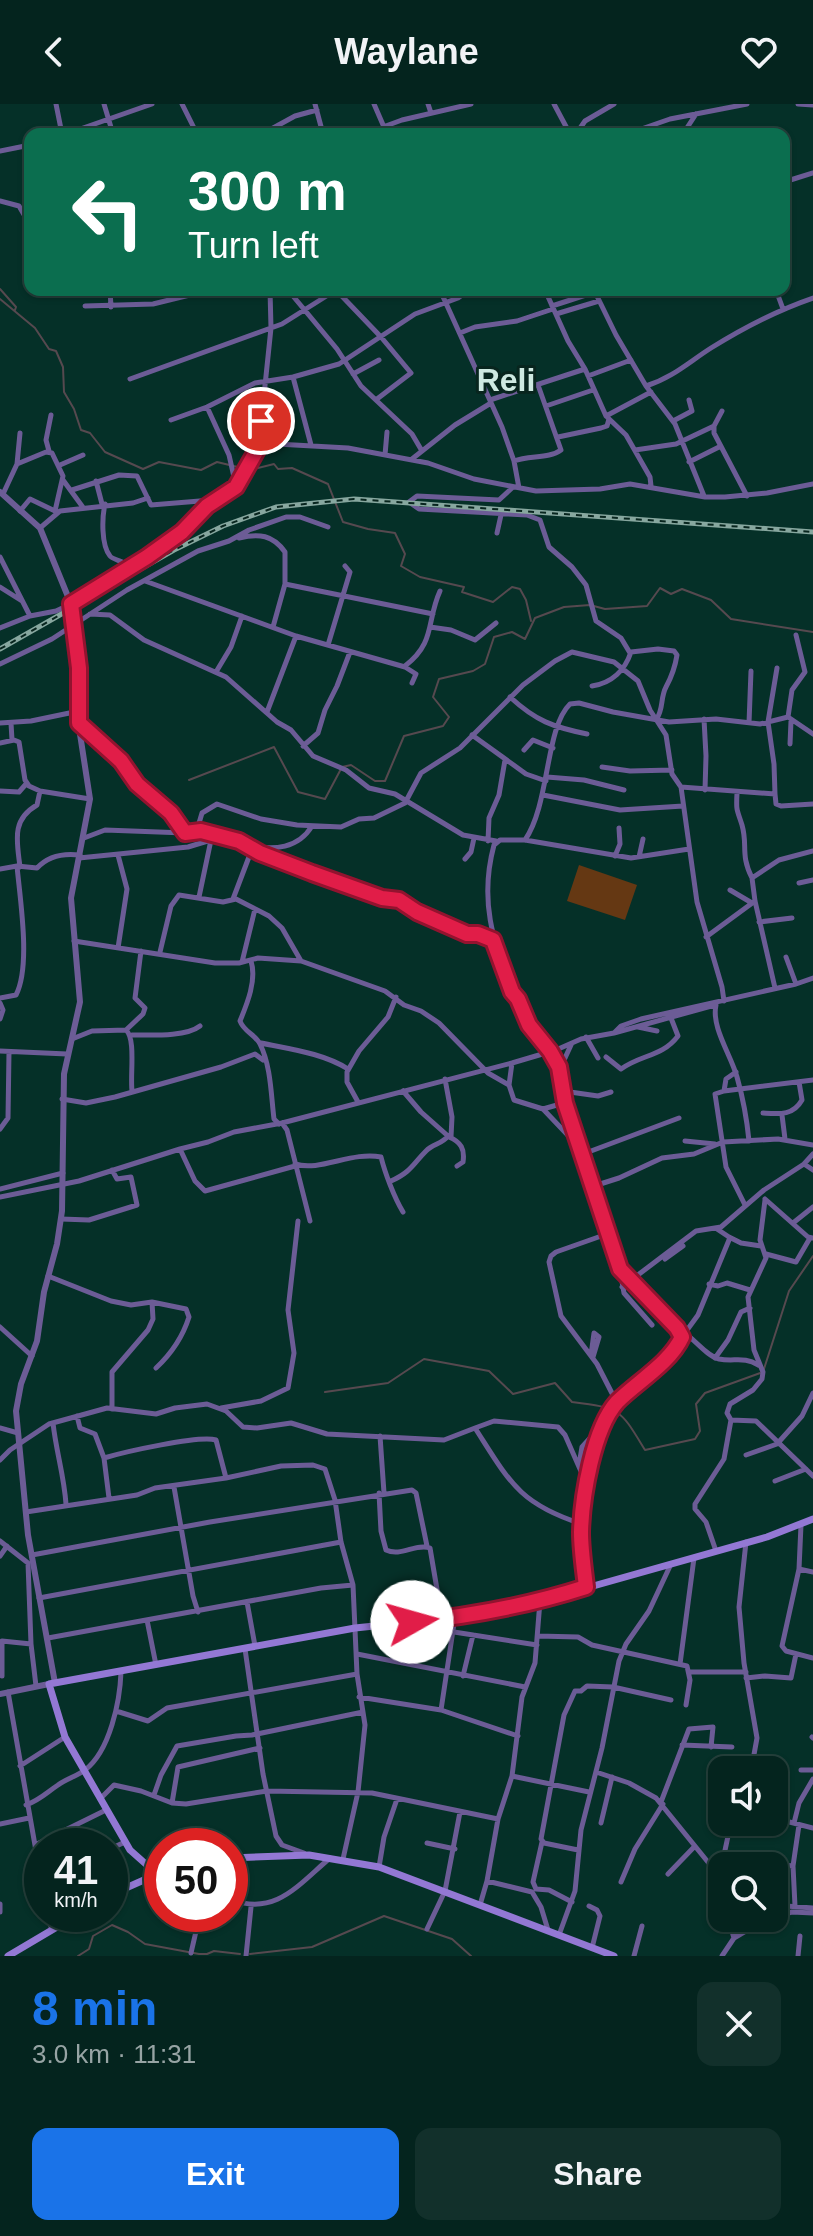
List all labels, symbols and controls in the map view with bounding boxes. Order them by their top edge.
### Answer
icon: back [32,30,76,74]
icon: heart [737,30,781,74]
text: Waylane [334,31,479,72]
text: 300 m [188,159,347,222]
icon: left [56,160,160,264]
text: Turn left [188,225,319,266]
district label: Reli [477,362,535,398]
pin [227,387,295,455]
icon: arrive [239,399,283,443]
position arrow [370,1580,454,1664]
map controls [708,1756,788,1932]
button: sound [708,1756,788,1836]
speed limit sign: 50 [144,1828,248,1932]
text: 41 [54,1848,98,1892]
button: search [708,1852,788,1932]
text: km/h [54,1889,98,1911]
text: 8 min [32,1982,157,2035]
button: close [697,1982,781,2066]
text: 3.0 km · 11:31 [32,2039,196,2069]
button: Exit [32,2128,399,2220]
button: Share [415,2128,781,2220]

